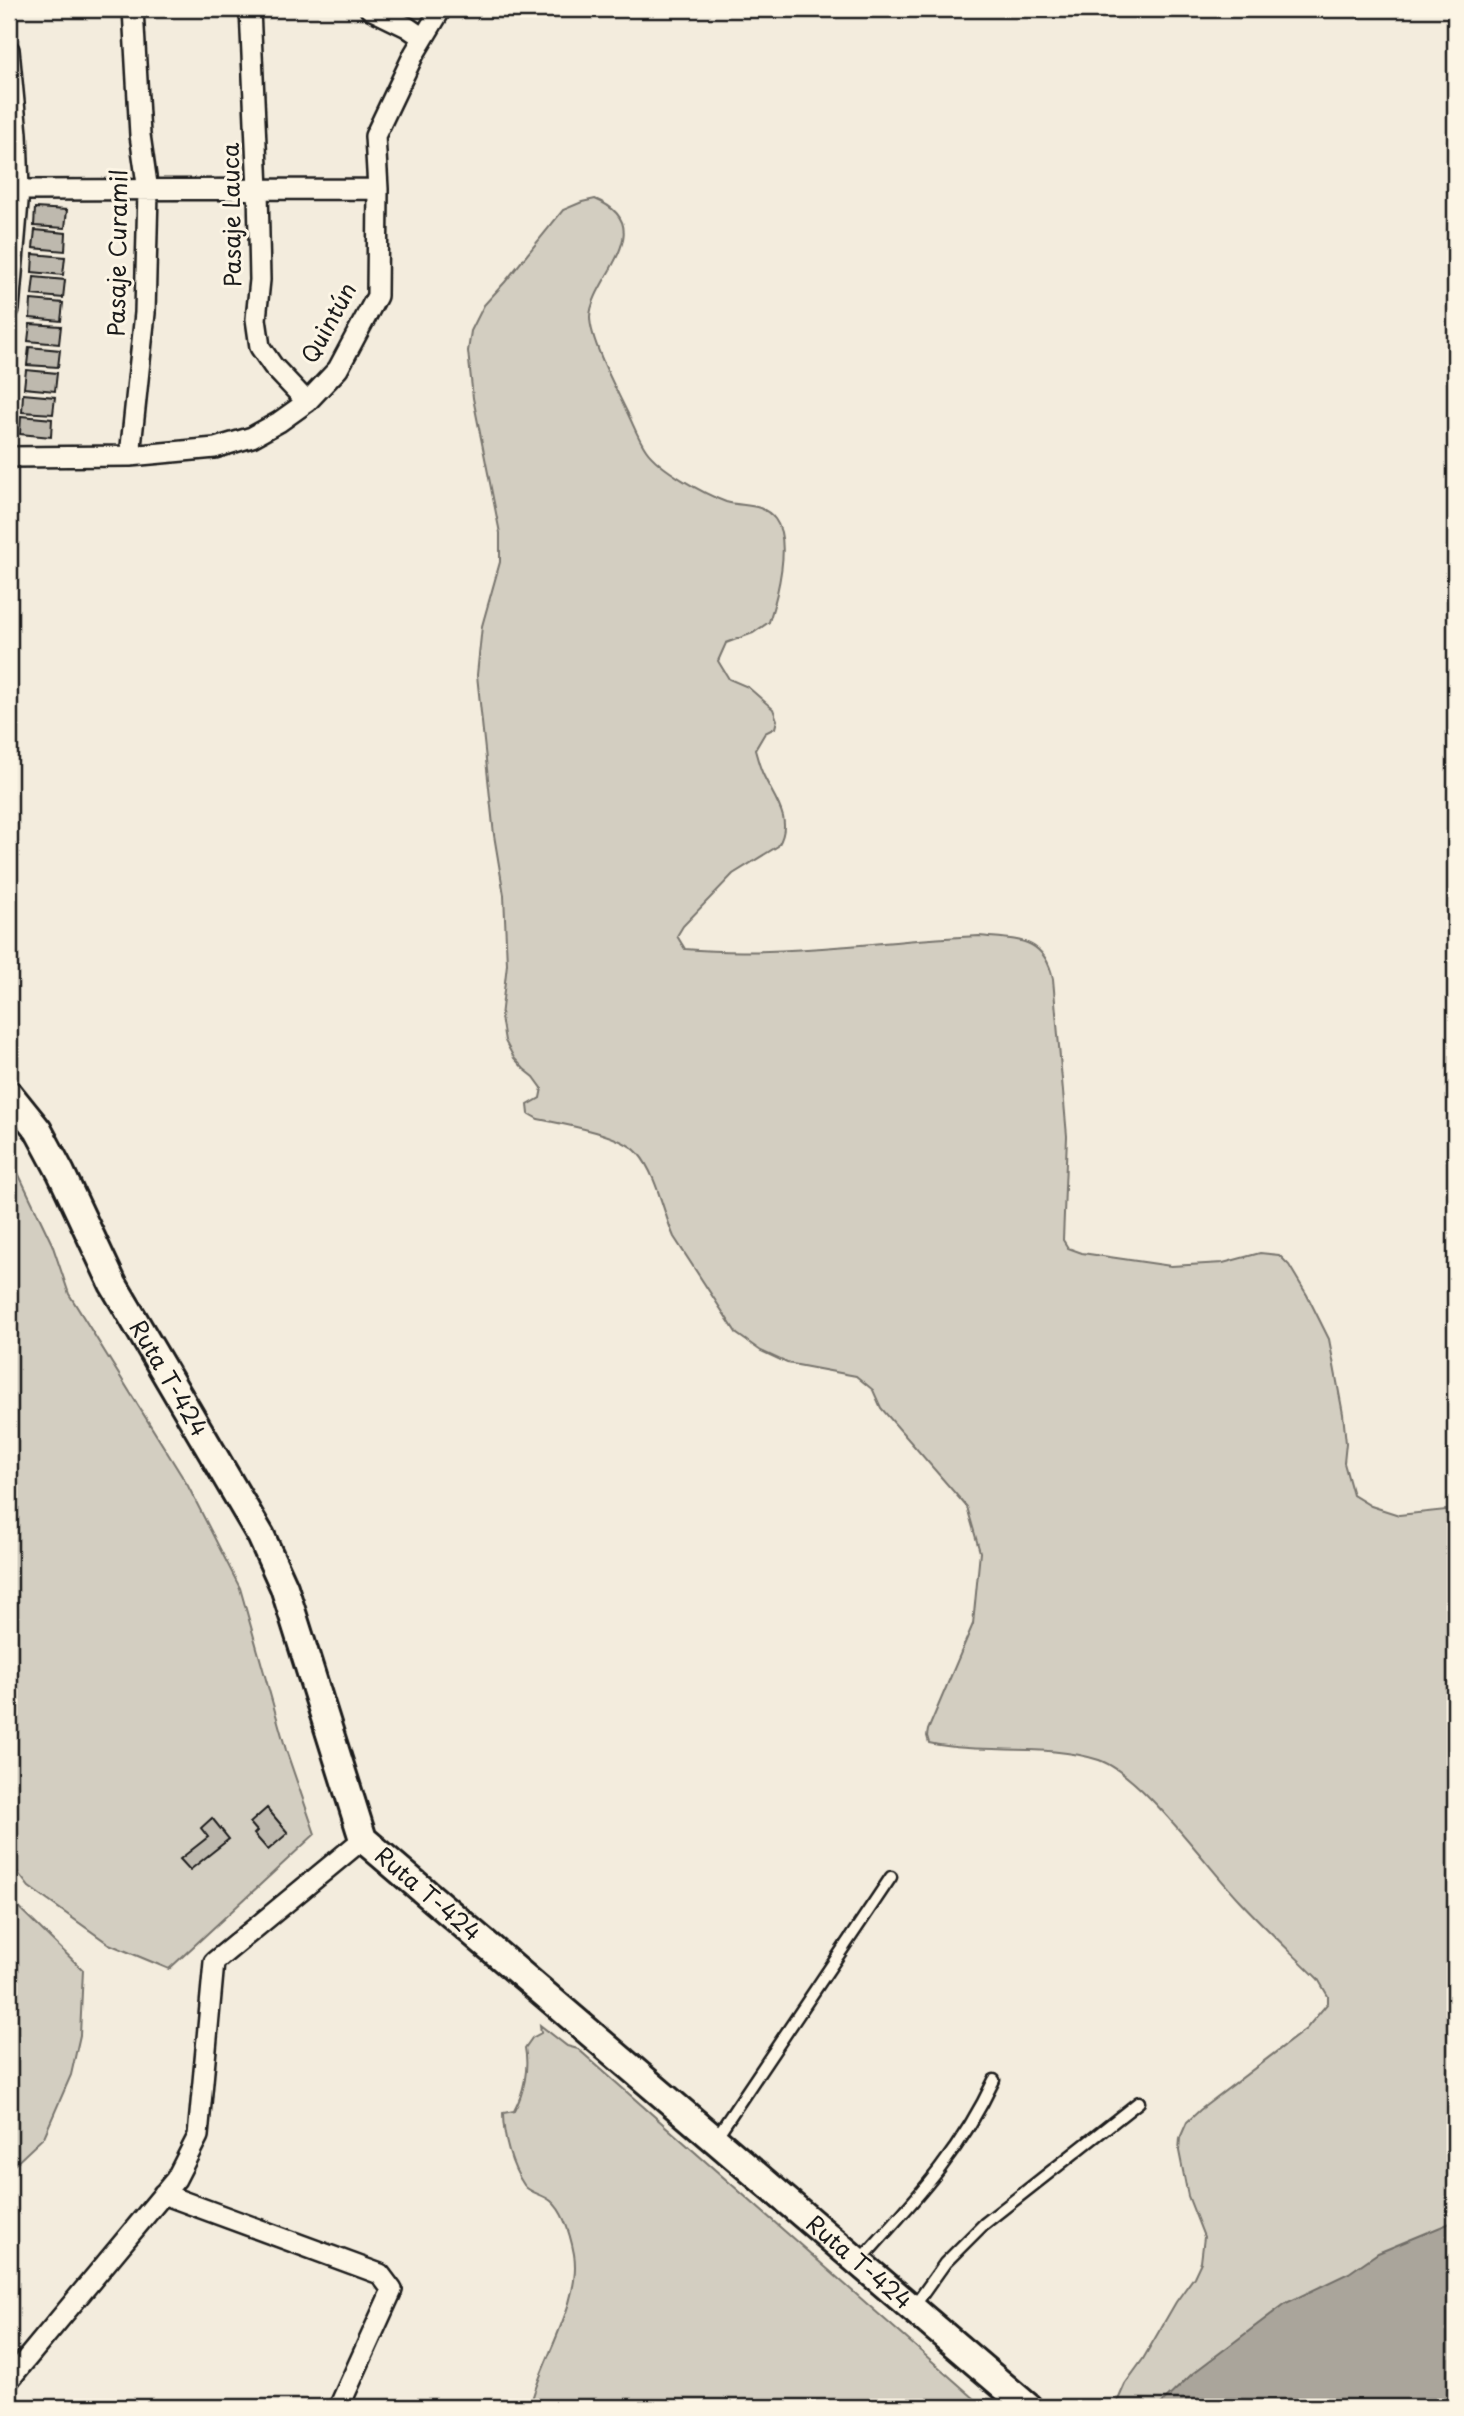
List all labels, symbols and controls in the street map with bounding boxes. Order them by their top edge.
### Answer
street label: Pasaje Lauca [212,142,249,287]
street label: Pasaje Curamil [98,169,135,337]
street label: Quintún [291,275,364,369]
street label: Ruta T-424 [122,1313,218,1443]
street label: Ruta T-424 [368,1838,490,1949]
street label: Ruta T-424 [799,2206,921,2317]

